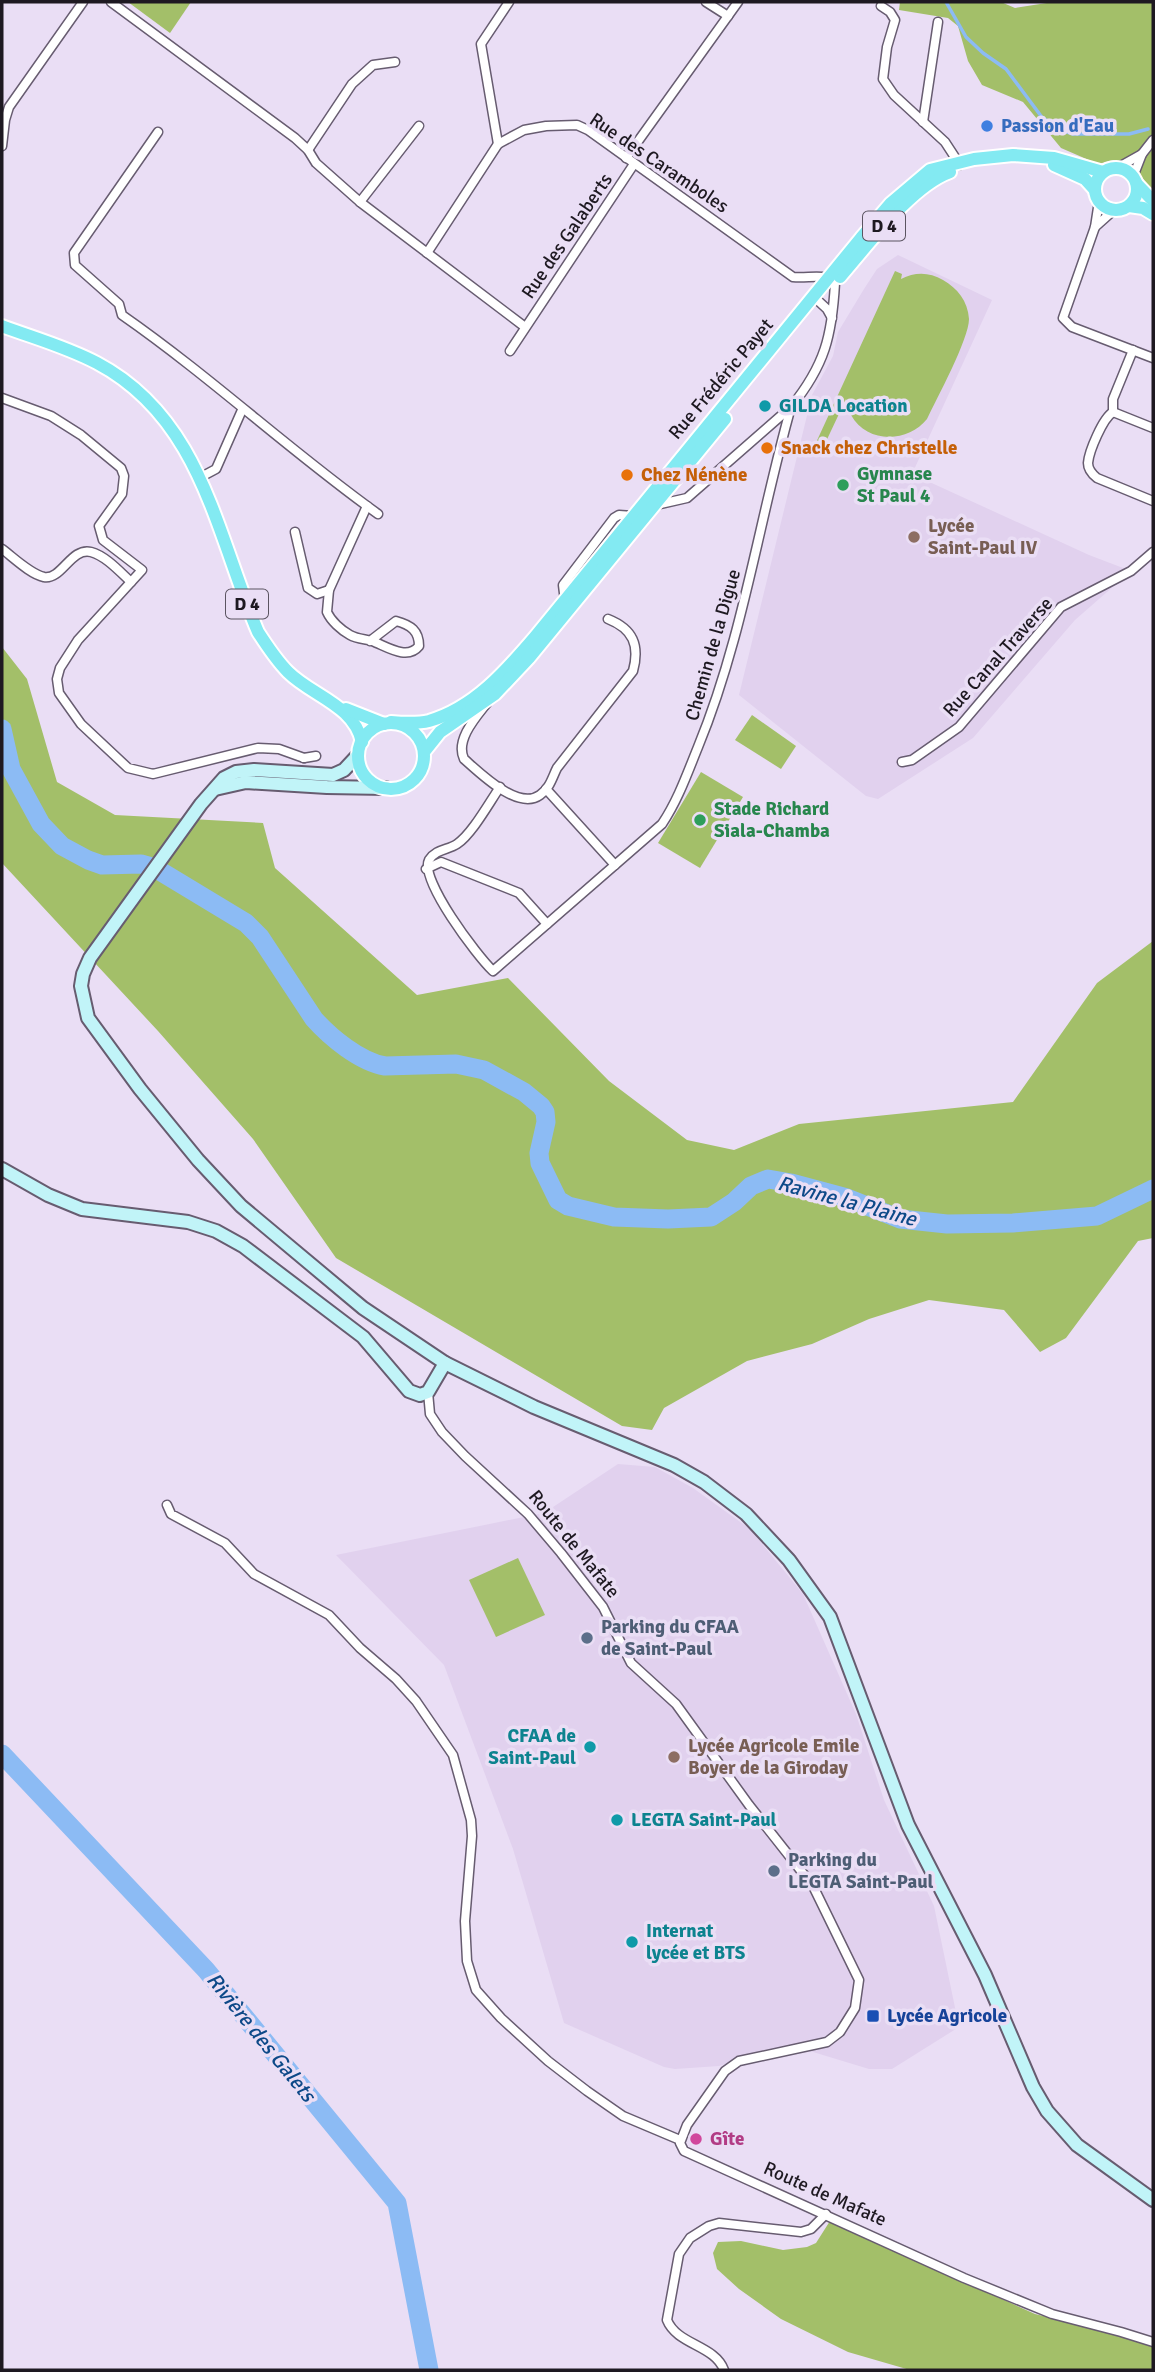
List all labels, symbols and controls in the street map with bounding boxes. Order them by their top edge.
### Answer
street label: Rue des Caramboles [585,108,733,218]
place label: Passion d'Eau [1001,114,1114,138]
marker: Passion d'Eau [979,118,995,134]
street label: Rue des Galaberts [516,169,618,303]
road number: D 4 [863,211,905,240]
street label: Rue Frédéric Payet [663,313,779,444]
place label: GILDA Location [779,394,908,418]
marker: GILDA Location [757,398,773,414]
place label: Snack chez Christelle [781,436,957,460]
marker: Snack chez Christelle [759,440,775,456]
place label: Gymnase St Paul 4 [857,462,932,508]
place label: Chez Nénène [641,463,747,487]
marker: Chez Nénène [619,467,635,483]
marker: Gymnase St Paul 4 [835,477,851,493]
place label: Lycée Saint-Paul IV [928,514,1038,560]
marker: Lycée Saint-Paul IV [906,529,922,545]
street label: Chemin de la Digue [680,566,746,724]
road number: D 4 [226,590,268,618]
street label: Rue Canal Traverse [938,592,1058,722]
place label: Stade Richard Siala-Chamba [714,797,830,843]
marker: Stade Richard Siala-Chamba [692,812,708,828]
water label: Ravine la Plaine [775,1170,921,1232]
street label: Route de Mafate [523,1485,625,1603]
place label: Parking du CFAA de Saint-Paul [601,1615,739,1661]
marker: Parking du CFAA de Saint-Paul [579,1630,595,1646]
place label: CFAA de Saint-Paul [488,1724,576,1770]
place label: Lycée Agricole Emile Boyer de la Giroday [688,1734,860,1780]
marker: CFAA de Saint-Paul [582,1739,598,1755]
marker: Lycée Agricole Emile Boyer de la Giroday [666,1749,682,1765]
place label: LEGTA Saint-Paul [631,1808,777,1832]
marker: LEGTA Saint-Paul [609,1812,625,1828]
place label: Parking du LEGTA Saint-Paul [788,1848,934,1894]
marker: Parking du LEGTA Saint-Paul [766,1863,782,1879]
place label: Internat lycée et BTS [646,1919,746,1965]
marker: Internat lycée et BTS [624,1934,640,1950]
water label: Rivière des Galets [201,1967,322,2108]
place label: Lycée Agricole [887,2004,1007,2028]
marker: Lycée Agricole [865,2008,881,2024]
place label: Gîte [710,2127,744,2151]
marker: Gîte [688,2131,704,2147]
street label: Route de Mafate [760,2156,890,2232]

